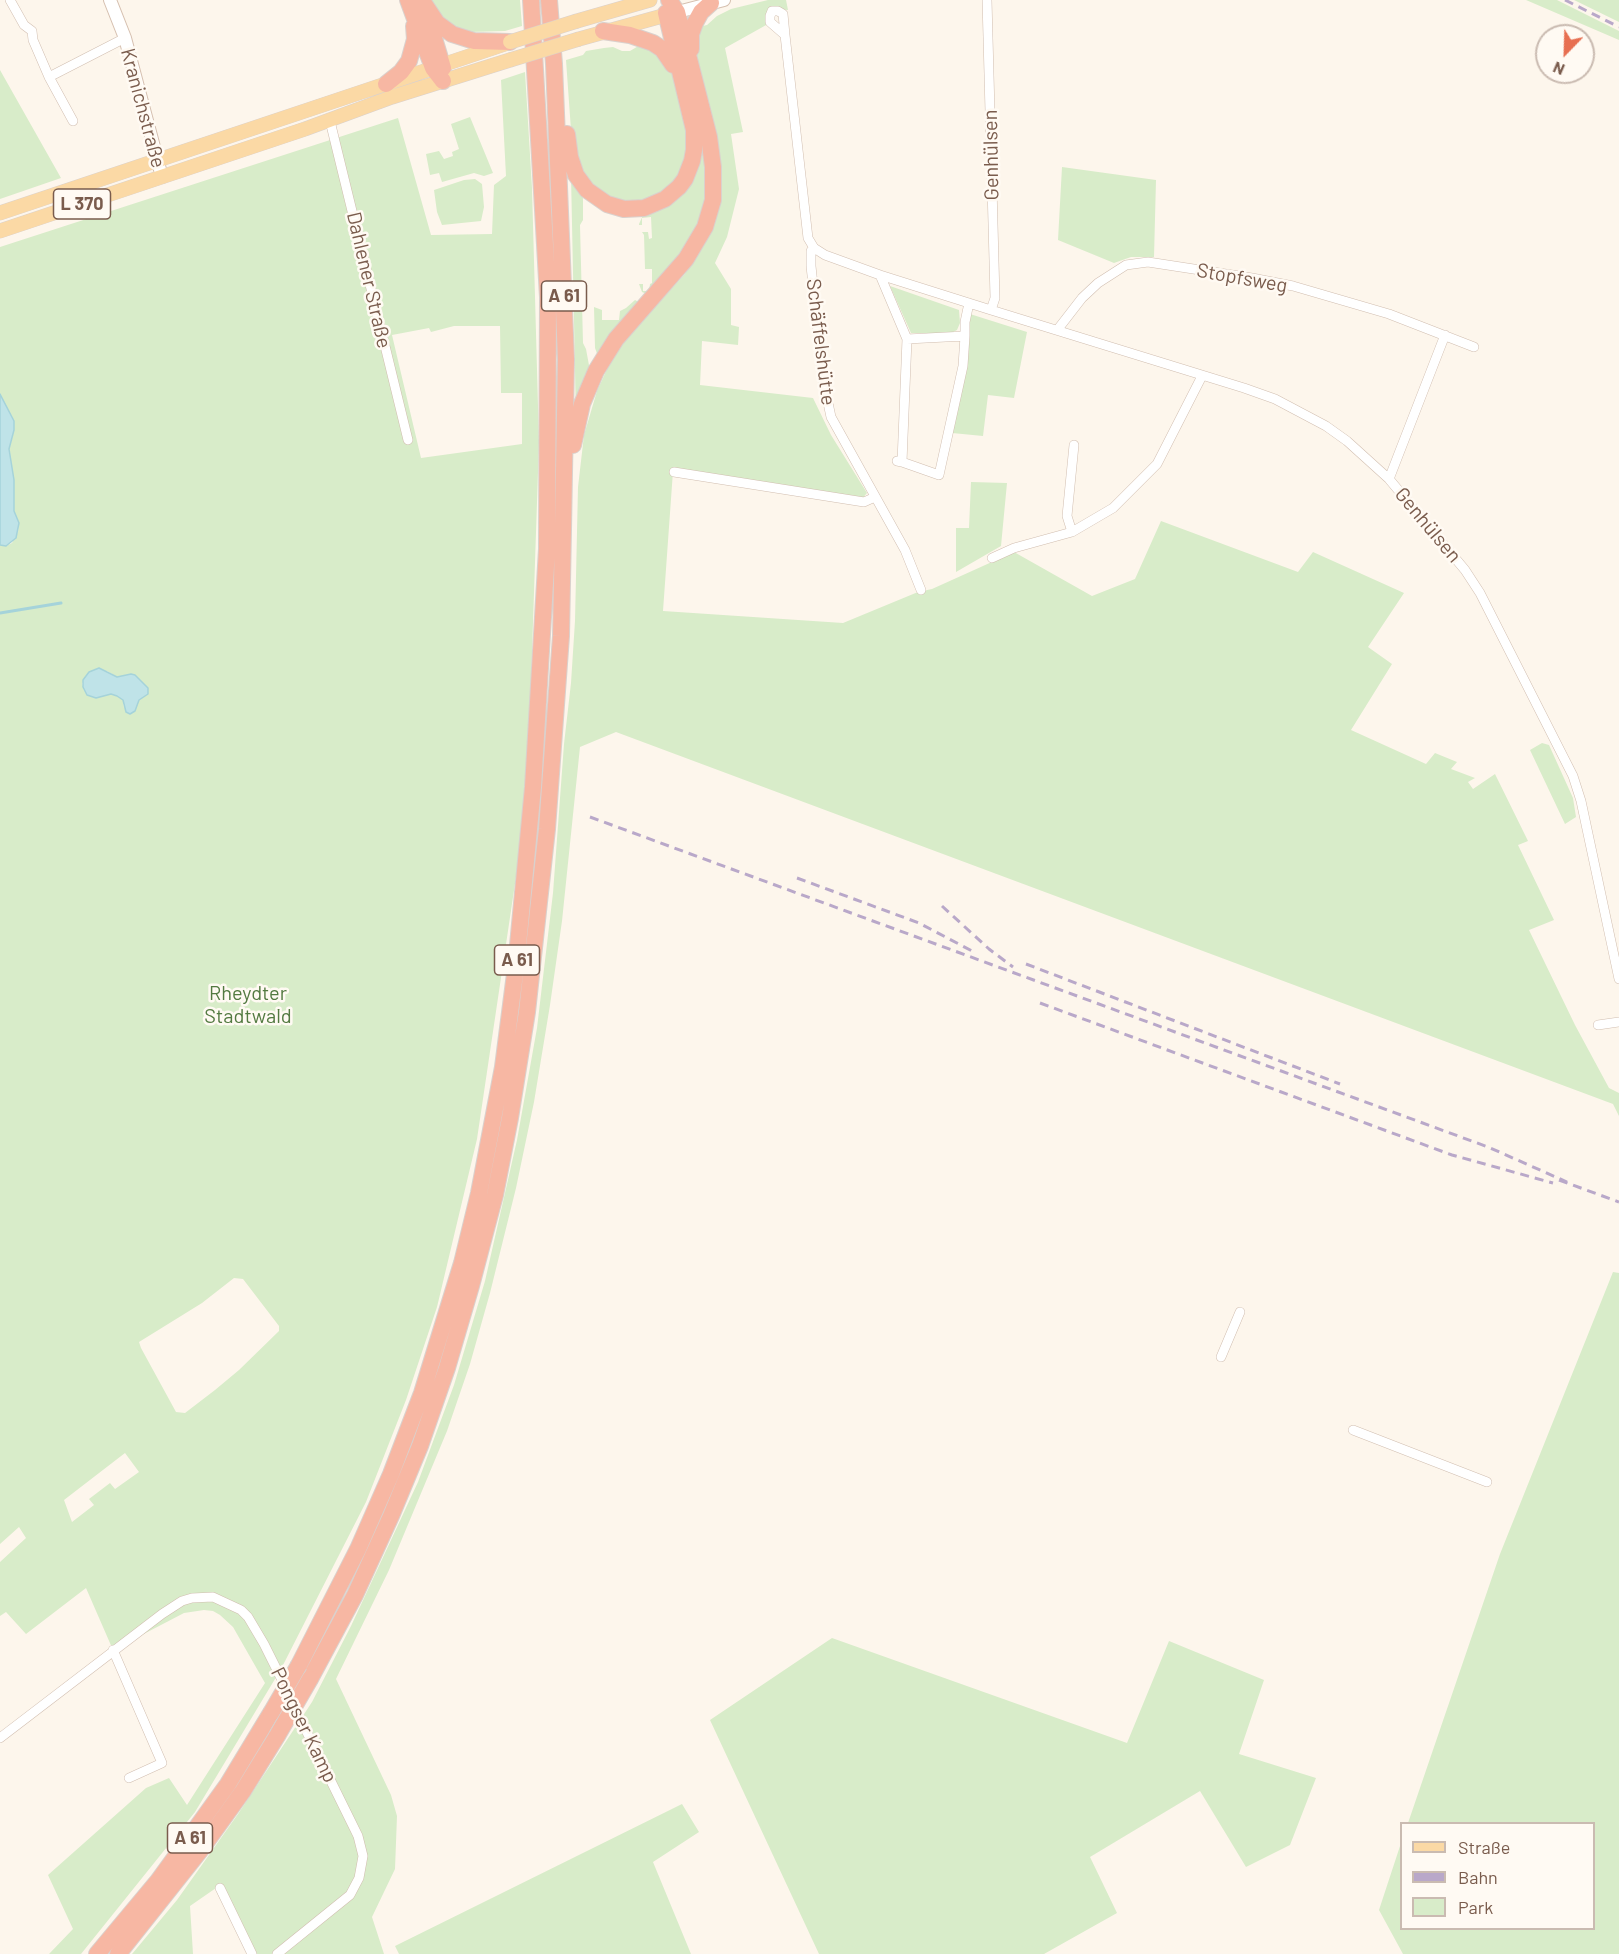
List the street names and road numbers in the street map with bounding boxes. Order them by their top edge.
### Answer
street label: Kranichstraße [116,46,170,170]
street label: Genhülsen [978,109,1004,201]
road number: L 370 [54,189,110,219]
street label: Dahlener Straße [342,209,396,351]
street label: Stopfsweg [1195,258,1289,298]
street label: Schäffelshütte [801,277,841,407]
road number: A 61 [542,281,586,311]
street label: Genhülsen [1390,482,1466,568]
road number: A 61 [494,945,540,975]
street label: Pongser Kamp [266,1663,342,1787]
road number: A 61 [168,1823,213,1853]

